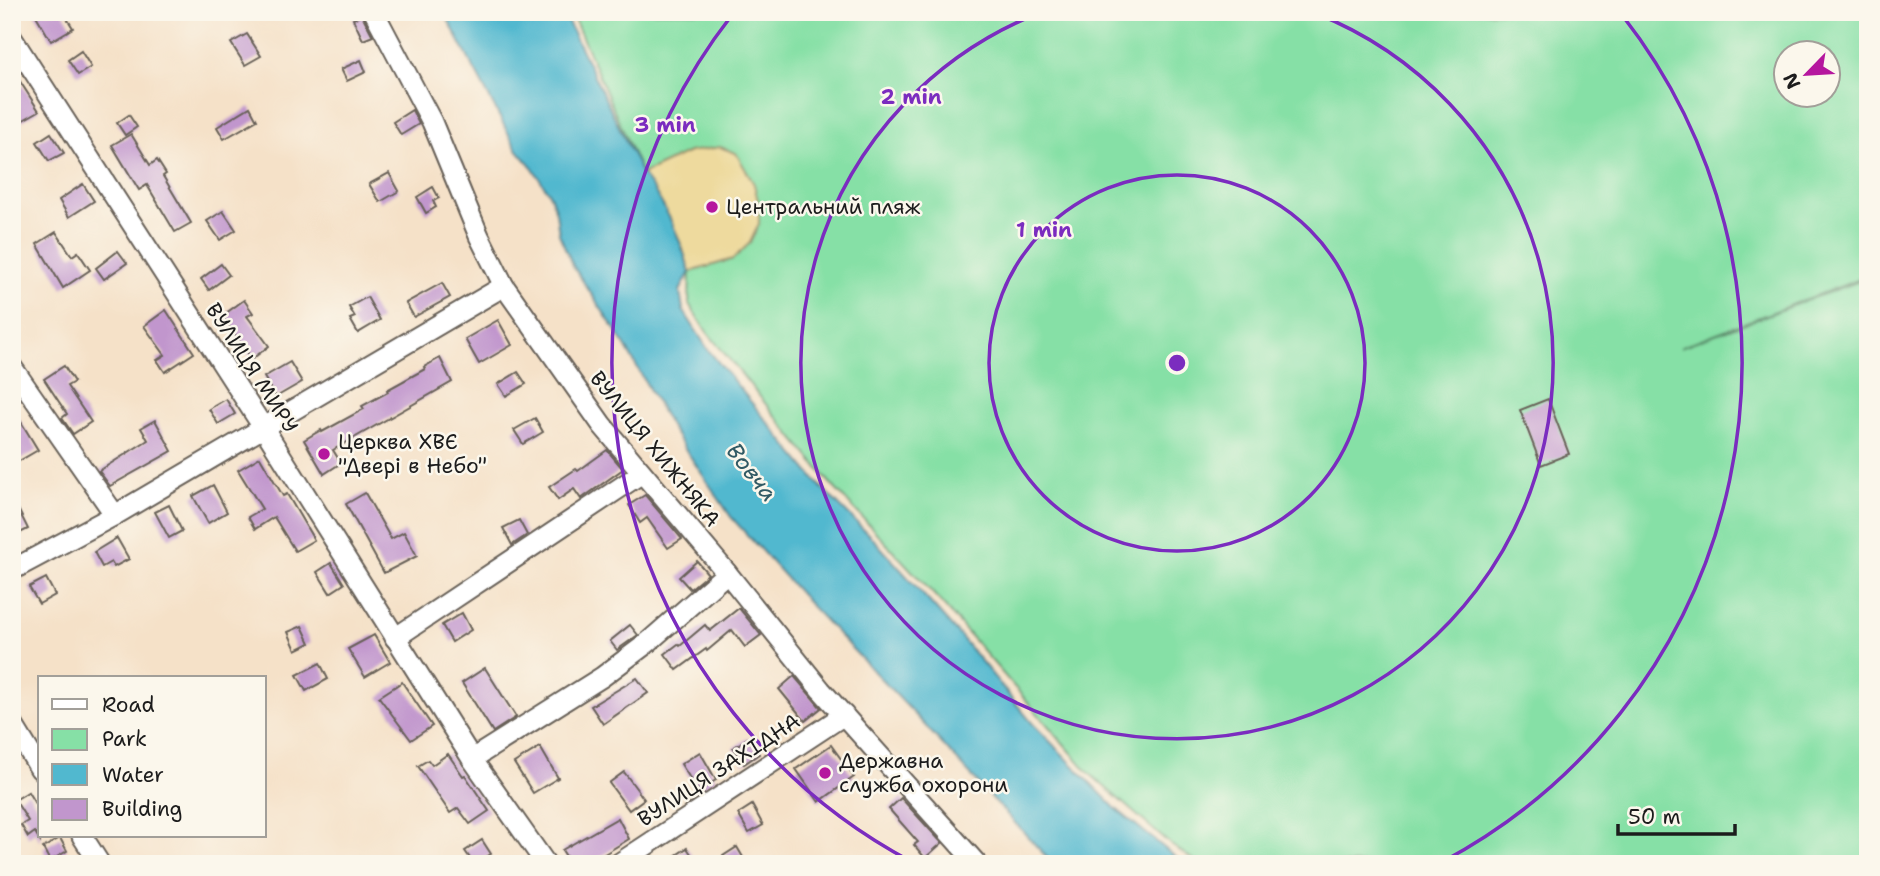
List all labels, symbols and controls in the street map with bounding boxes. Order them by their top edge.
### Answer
north arrow [1772,38,1842,108]
text: N [1778,69,1807,93]
text: 2 min [880,83,942,111]
text: 3 min [634,111,696,139]
place label: Центральний пляж [726,193,921,221]
marker: Центральний пляж [704,199,720,215]
text: 1 min [1016,216,1072,244]
street label: ВУЛИЦЯ МИРУ [199,298,305,438]
centre of rings [1165,351,1189,375]
street label: ВУЛИЦЯ ХИЖНЯКА [583,365,727,533]
place label: Церква ХВЄ "Двері в Небо" [338,428,487,480]
water label: Вовча [720,437,784,507]
marker: Церква ХВЄ "Двері в Небо" [316,446,332,462]
legend [38,676,266,838]
text: Road [102,691,155,719]
street label: ВУЛИЦЯ ЗАХІДНА [632,707,806,833]
text: Park [102,725,147,753]
place label: Державна служба охорони [839,747,1008,799]
text: Water [102,761,164,789]
marker: Державна служба охорони [817,765,833,781]
scale bar [1618,792,1735,836]
text: Building [102,795,182,823]
text: 50 m [1628,803,1681,831]

